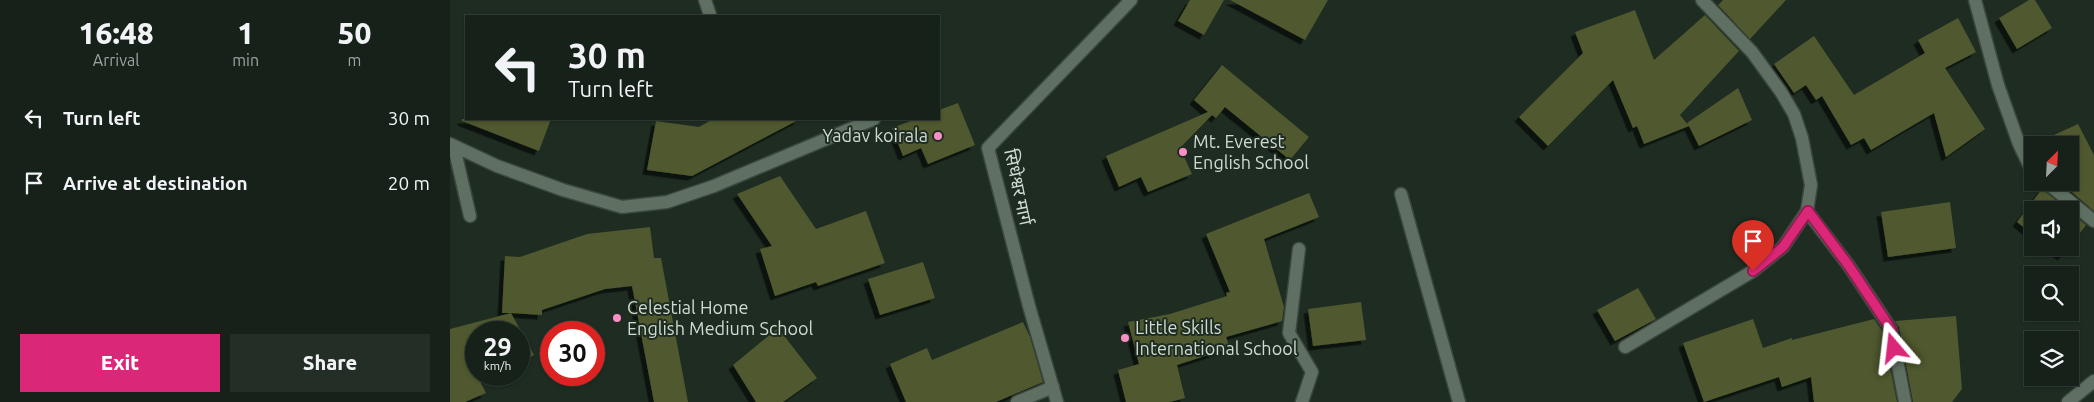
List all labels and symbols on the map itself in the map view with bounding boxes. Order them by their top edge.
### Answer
place label: Yadav koirala [823,125,928,145]
marker: Yadav koirala [932,130,944,142]
place label: Mt. Everest English School [1193,131,1309,172]
north arrow [2024,136,2079,191]
marker: Mt. Everest English School [1177,146,1189,158]
street label: सिधेश्वर मार्ग [1001,147,1037,228]
pin [1732,220,1774,271]
place label: Celestial Home English Medium School [627,297,814,338]
marker: Celestial Home English Medium School [611,312,623,324]
place label: Little Skills International School [1135,317,1298,358]
speed limit sign: 30 [540,321,605,386]
position arrow [1867,321,1919,373]
marker: Little Skills International School [1119,332,1131,344]

